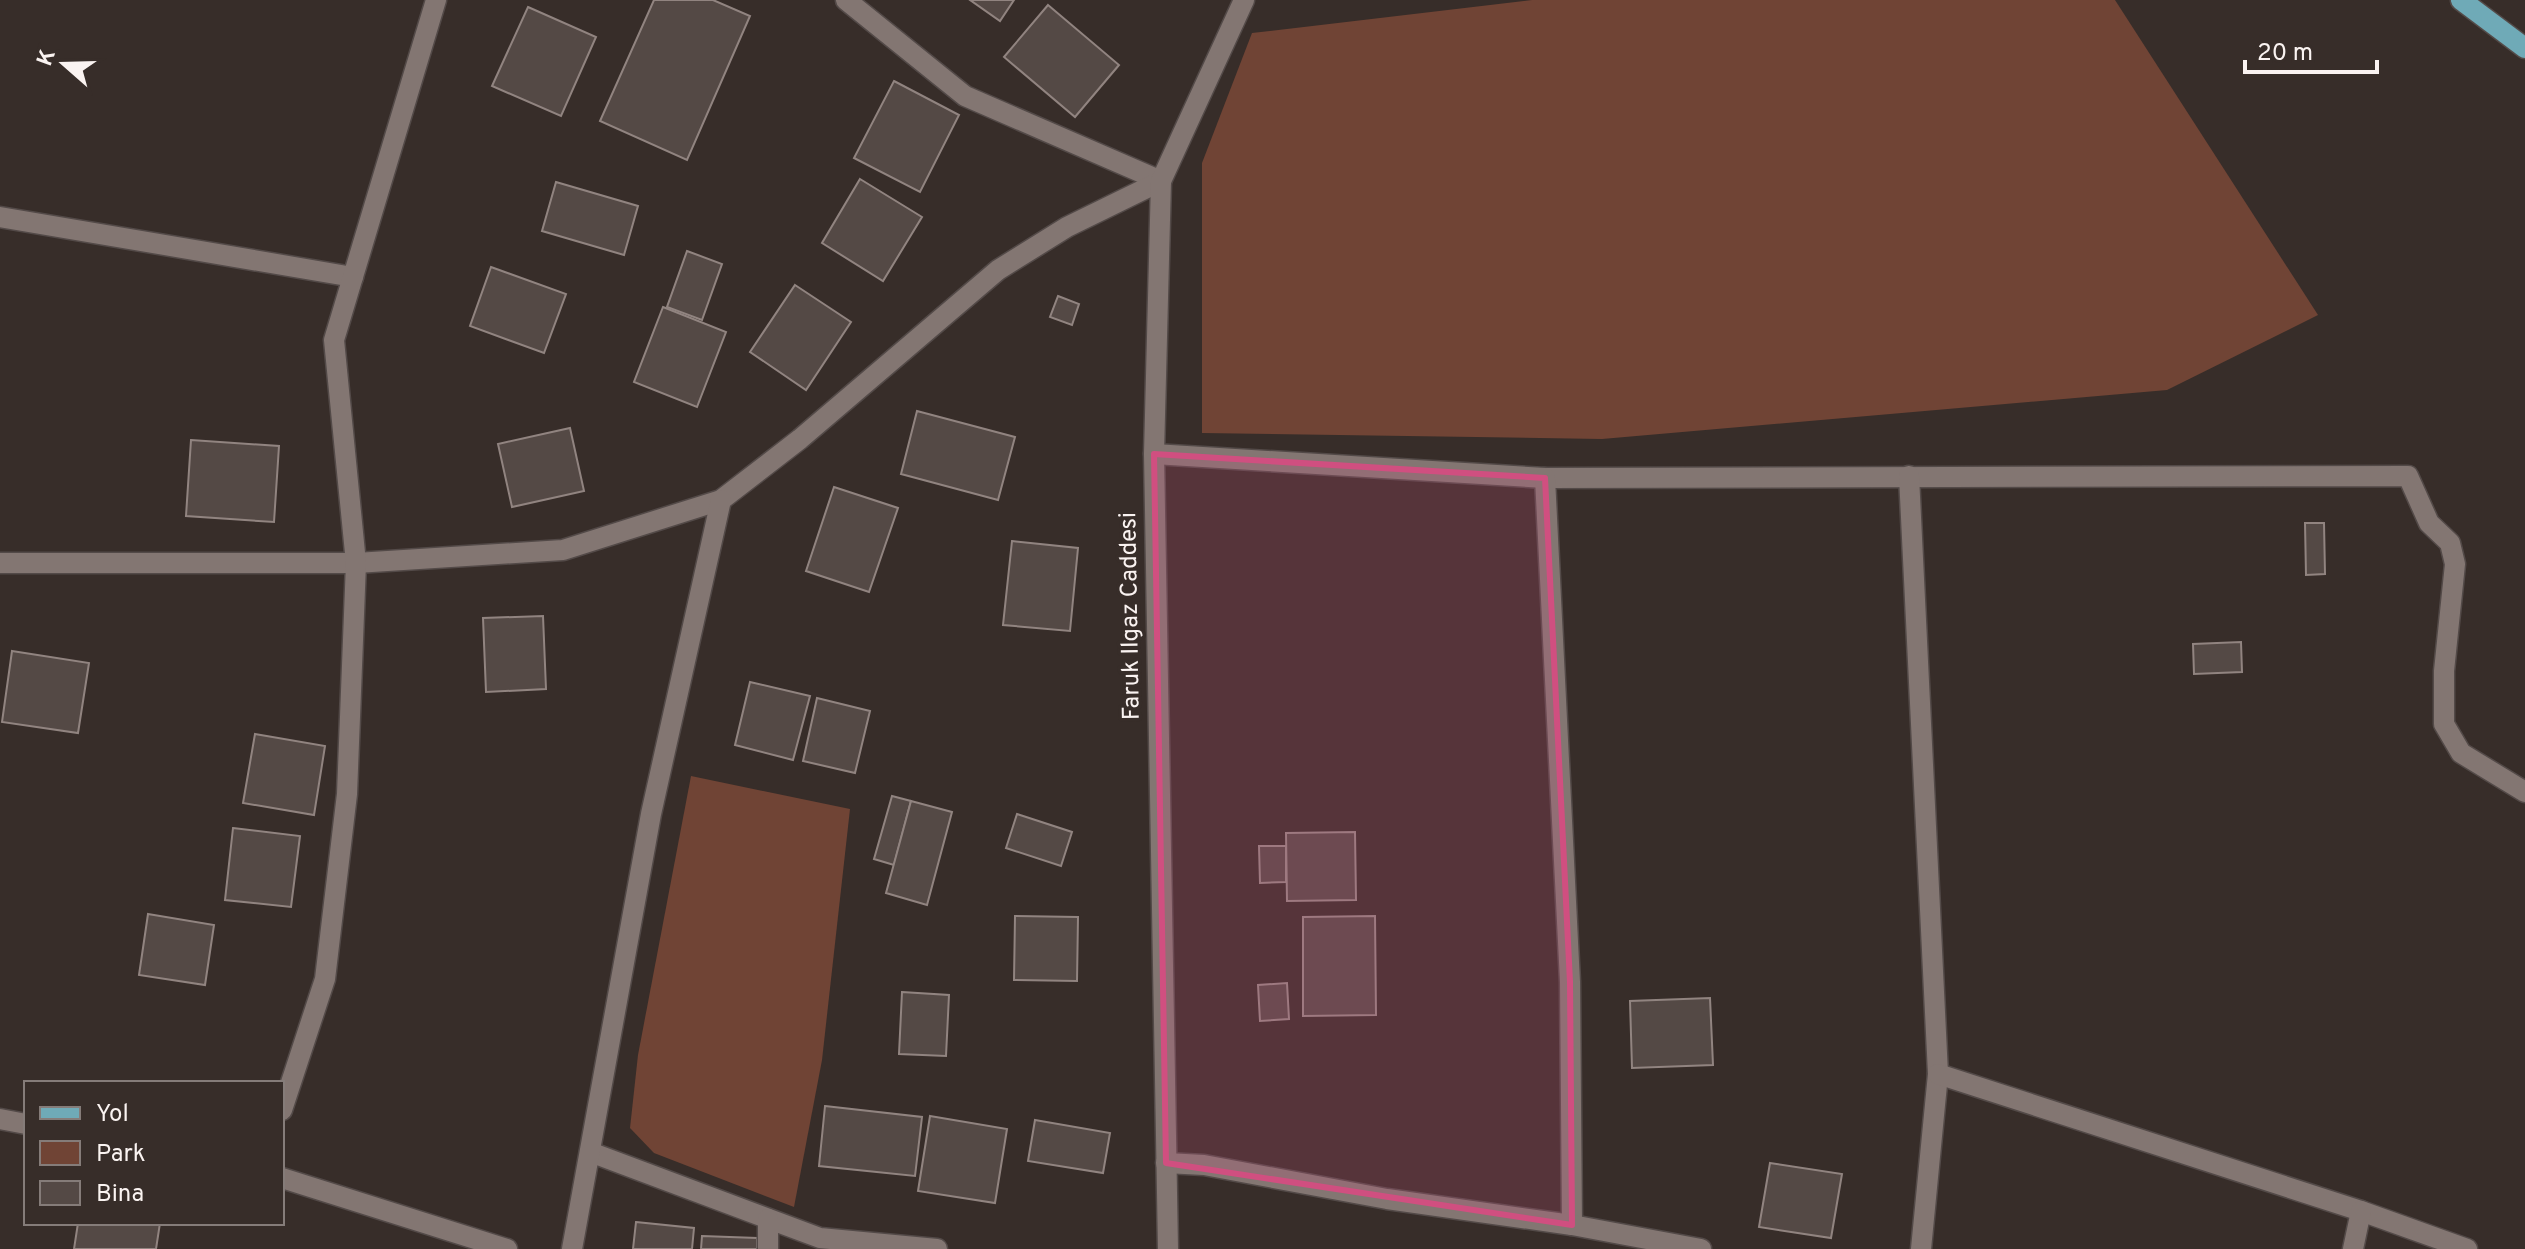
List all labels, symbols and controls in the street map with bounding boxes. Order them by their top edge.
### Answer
north arrow [24,24,104,104]
scale bar [2245,24,2377,74]
text: 20 m [2257,39,2313,69]
text: K [32,46,63,70]
street label: Faruk Ilgaz Caddesi [1114,512,1148,720]
legend [24,1081,284,1225]
text: Yol [96,1100,129,1130]
text: Park [96,1140,146,1170]
text: Bina [96,1180,144,1210]

